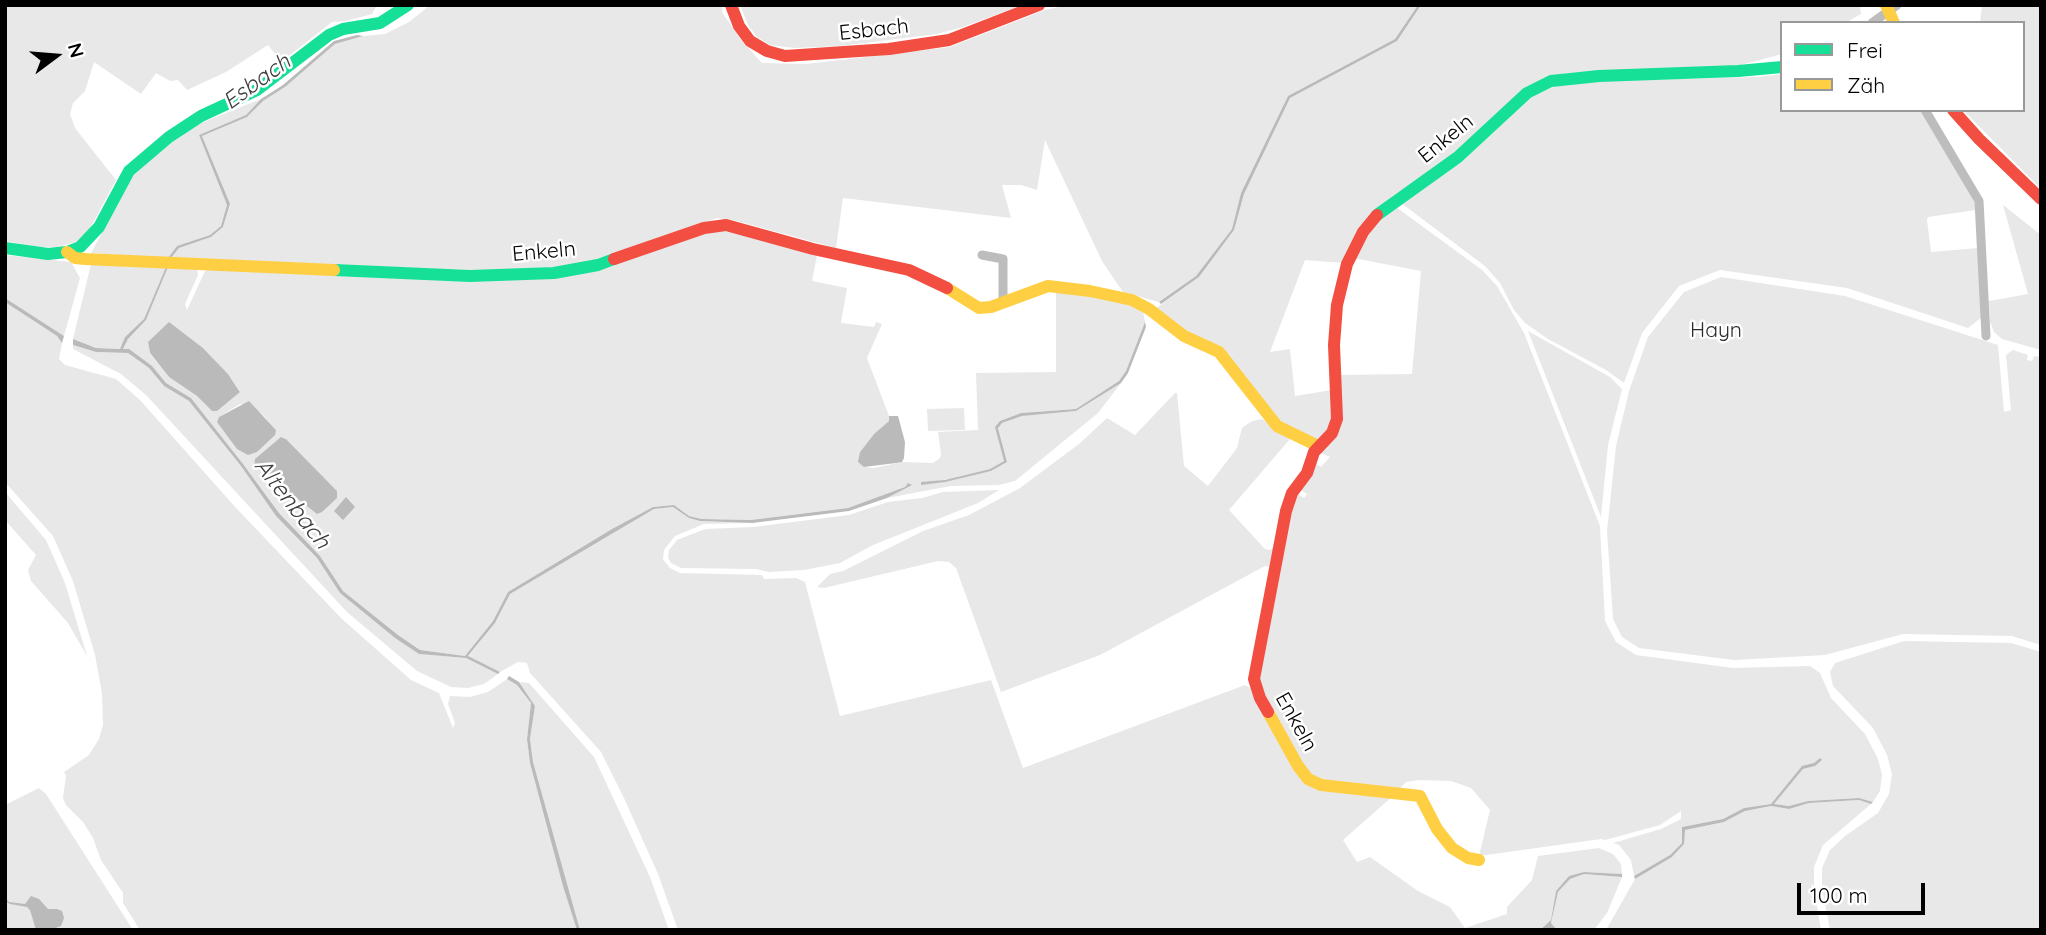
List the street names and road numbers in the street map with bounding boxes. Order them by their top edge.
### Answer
street label: Esbach [838,14,910,46]
street label: Enkeln [1413,109,1479,169]
street label: Enkeln [511,237,577,267]
street label: Enkeln [1270,688,1322,756]

